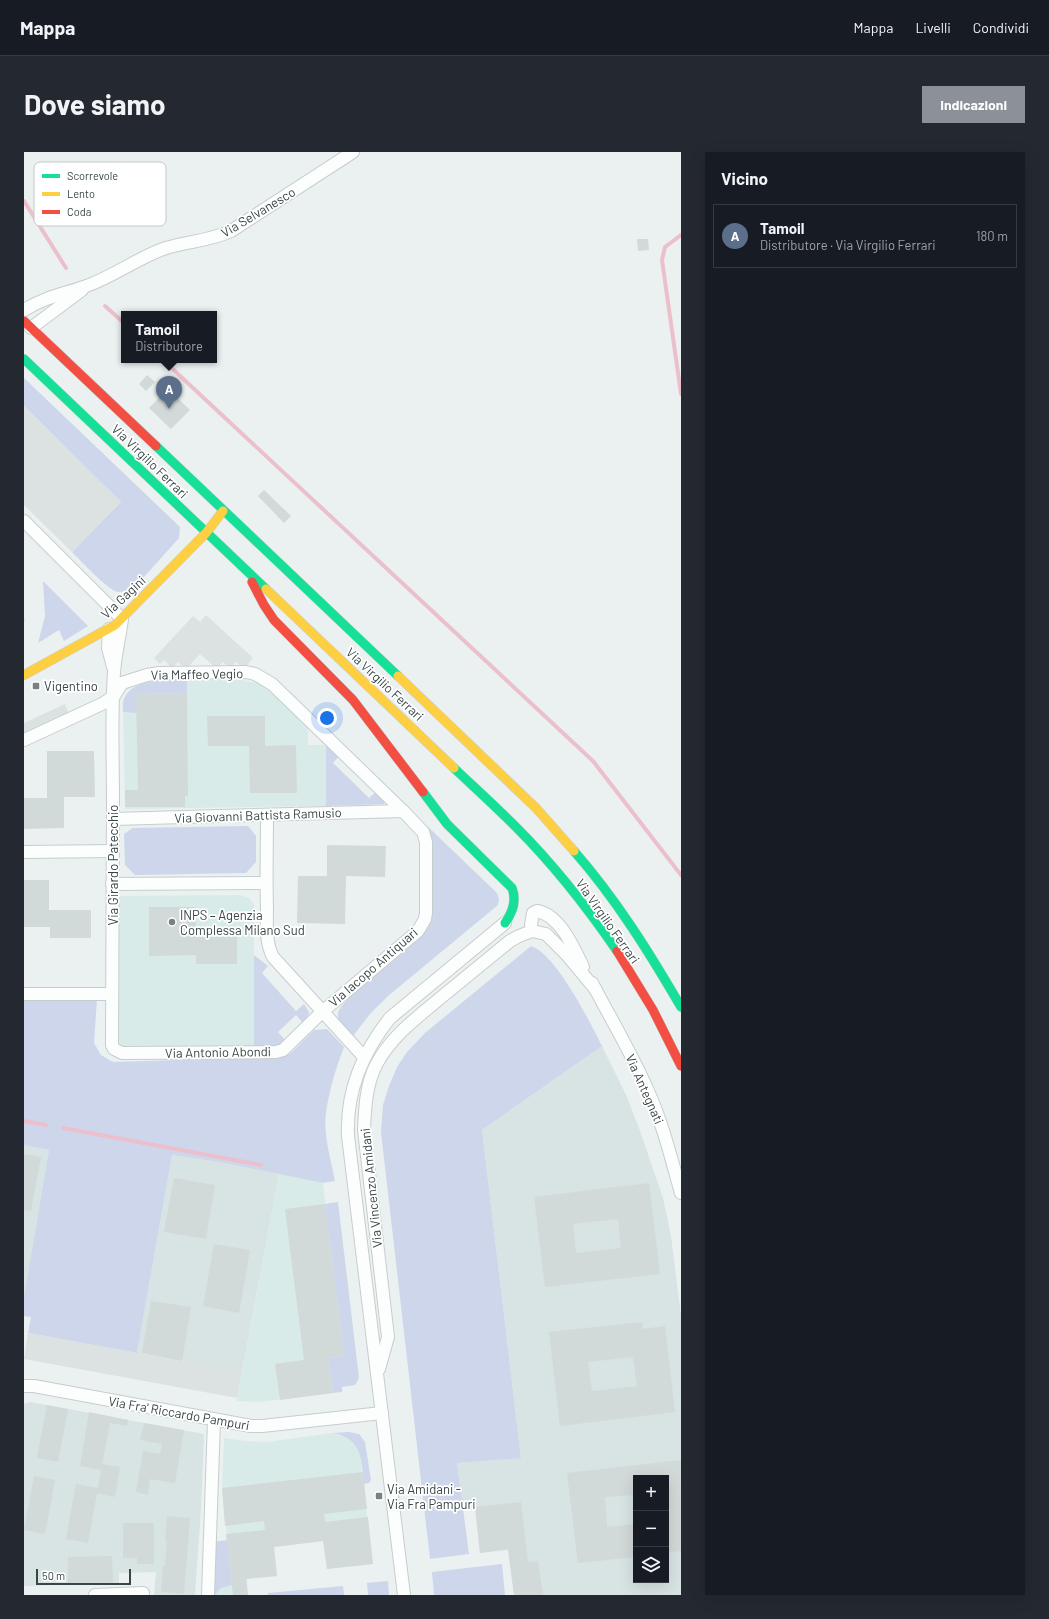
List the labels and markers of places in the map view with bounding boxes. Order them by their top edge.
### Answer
pin: A [156,376,182,409]
place label: Vigentino [44,678,98,694]
marker: Vigentino [31,681,41,691]
place label: INPS – Agenzia Complessa Milano Sud [180,907,305,938]
marker: INPS – Agenzia Complessa Milano Sud [167,917,177,927]
place label: Via Amidani - Via Fra Pampuri [387,1481,476,1512]
marker: Via Amidani - Via Fra Pampuri [374,1491,384,1501]

